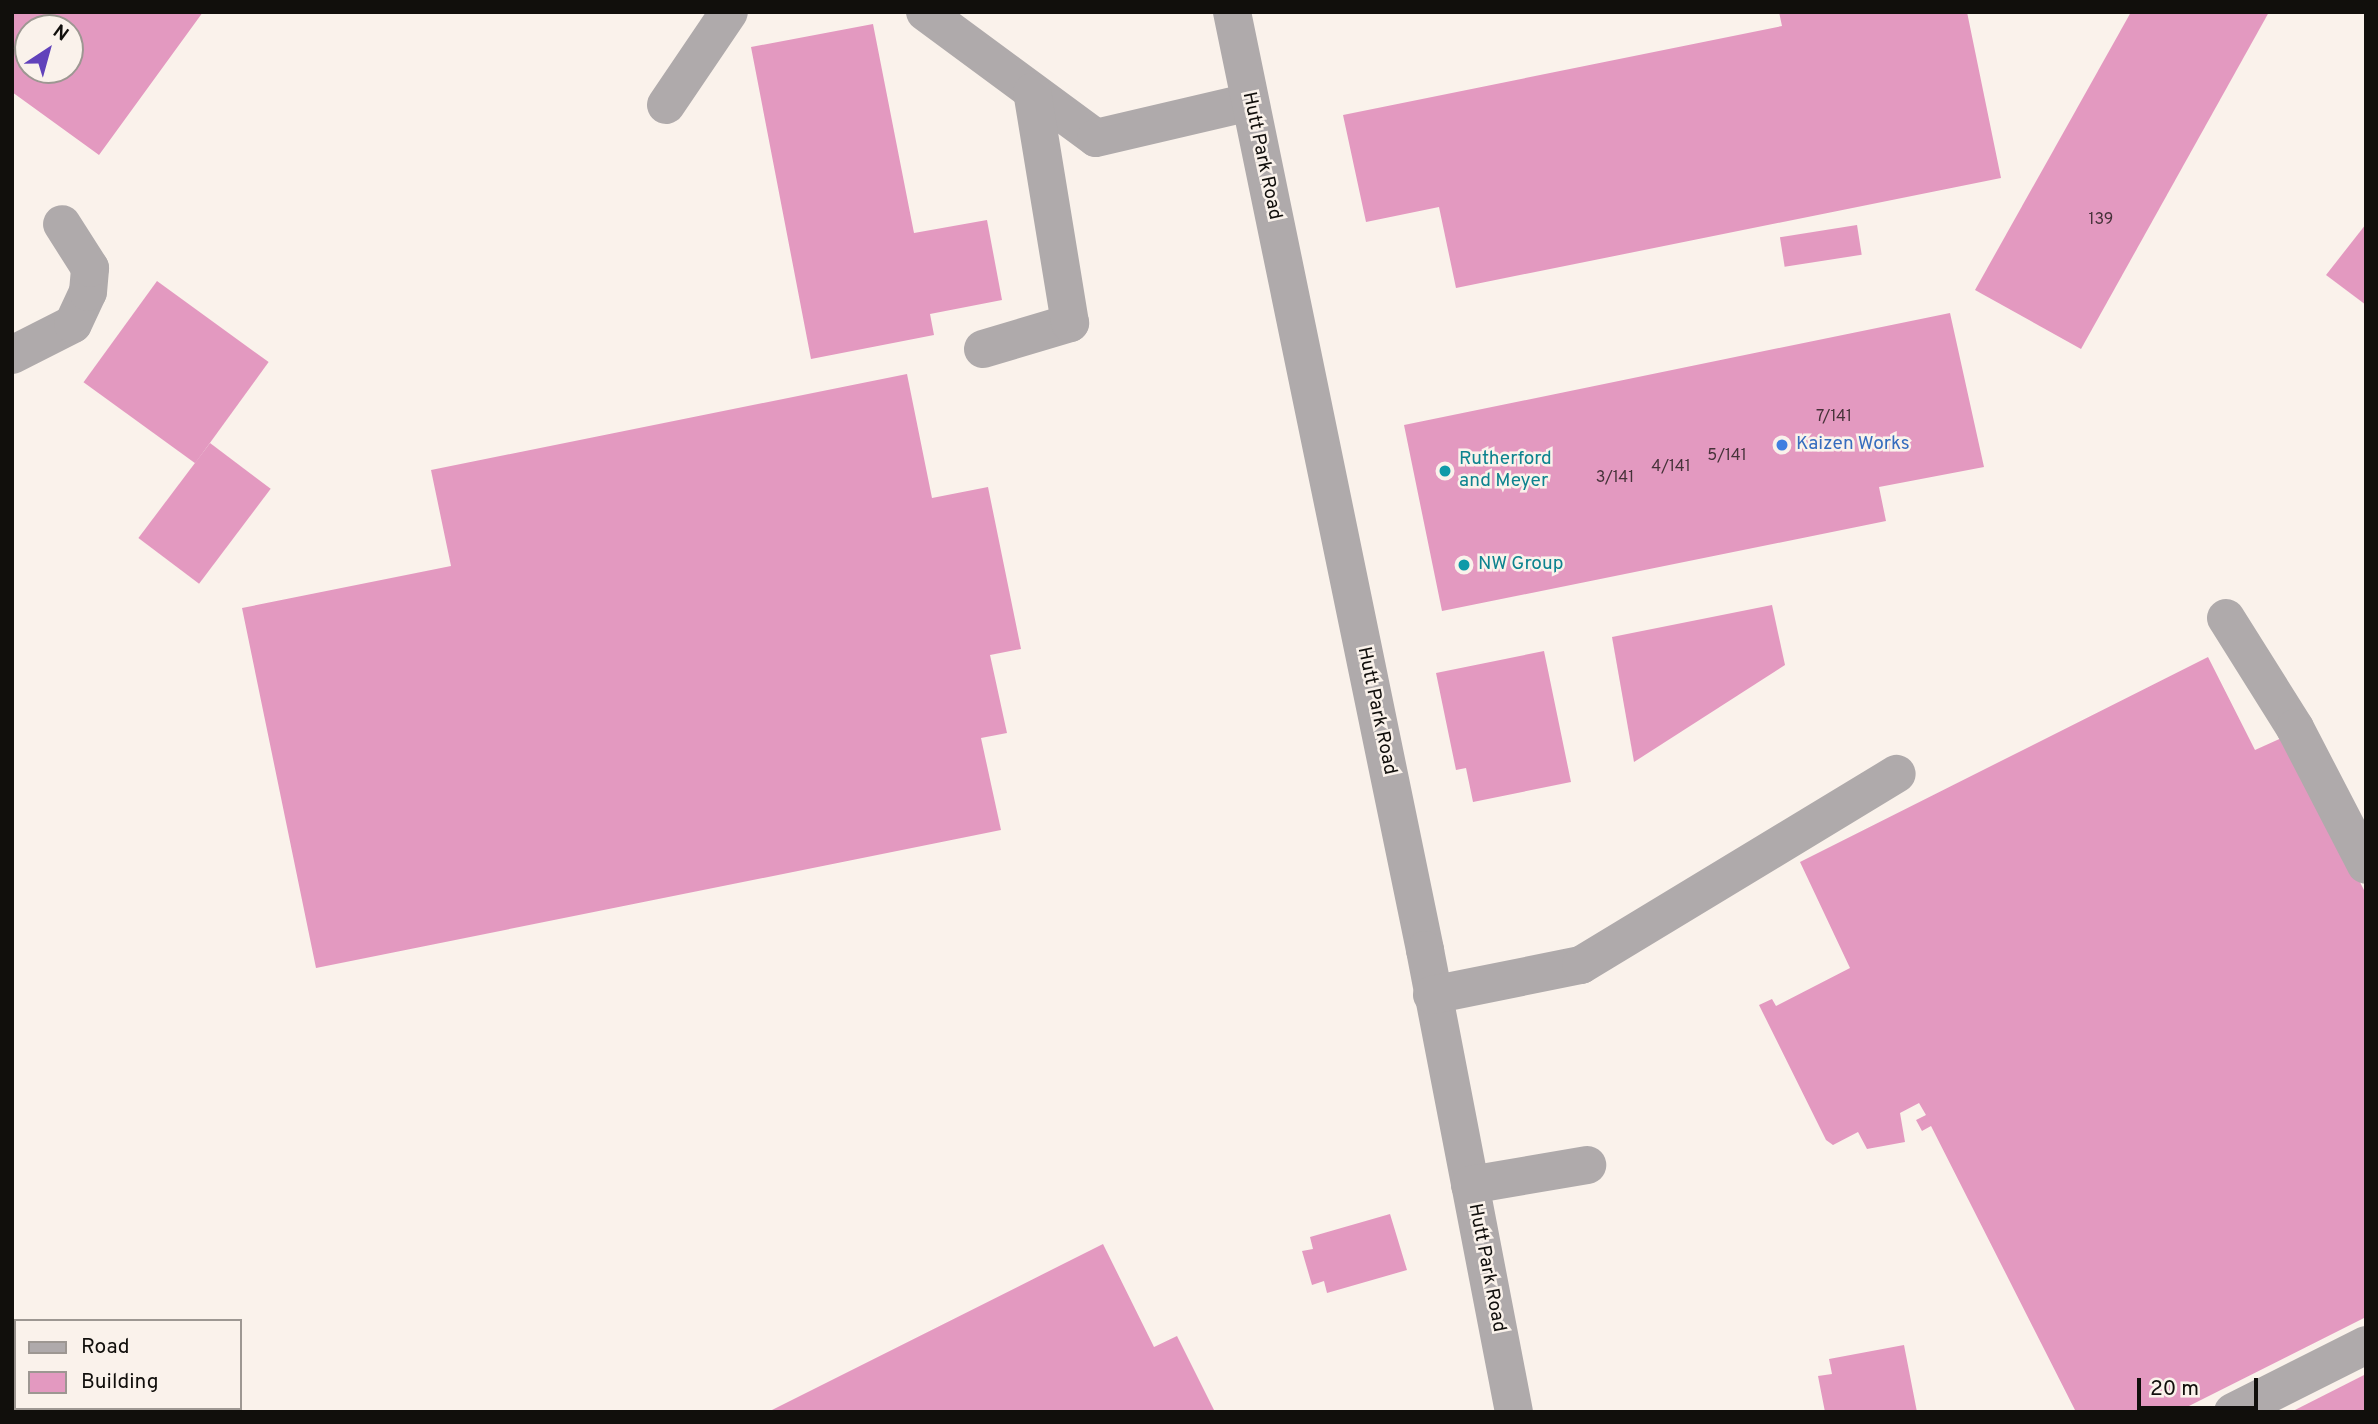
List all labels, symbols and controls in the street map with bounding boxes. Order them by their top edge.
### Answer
north arrow [14,14,84,84]
text: N [48,20,73,47]
street label: Hutt Park Road [1236,90,1286,222]
house number: 139 [2089,210,2113,230]
house number: 7/141 [1816,407,1852,427]
place label: Kaizen Works [1796,434,1910,456]
marker: Kaizen Works [1774,437,1790,453]
house number: 5/141 [1707,446,1747,466]
place label: Rutherford and Meyer [1459,449,1552,493]
house number: 4/141 [1651,457,1691,477]
marker: Rutherford and Meyer [1437,463,1453,479]
house number: 3/141 [1596,468,1634,488]
place label: NW Group [1478,554,1564,576]
marker: NW Group [1456,557,1472,573]
street label: Hutt Park Road [1351,645,1401,777]
street label: Hutt Park Road [1462,1202,1510,1334]
legend [14,1319,242,1410]
text: Road [81,1334,130,1361]
scale bar [2140,1364,2261,1408]
text: Building [81,1369,159,1396]
text: 20 m [2150,1376,2199,1403]

